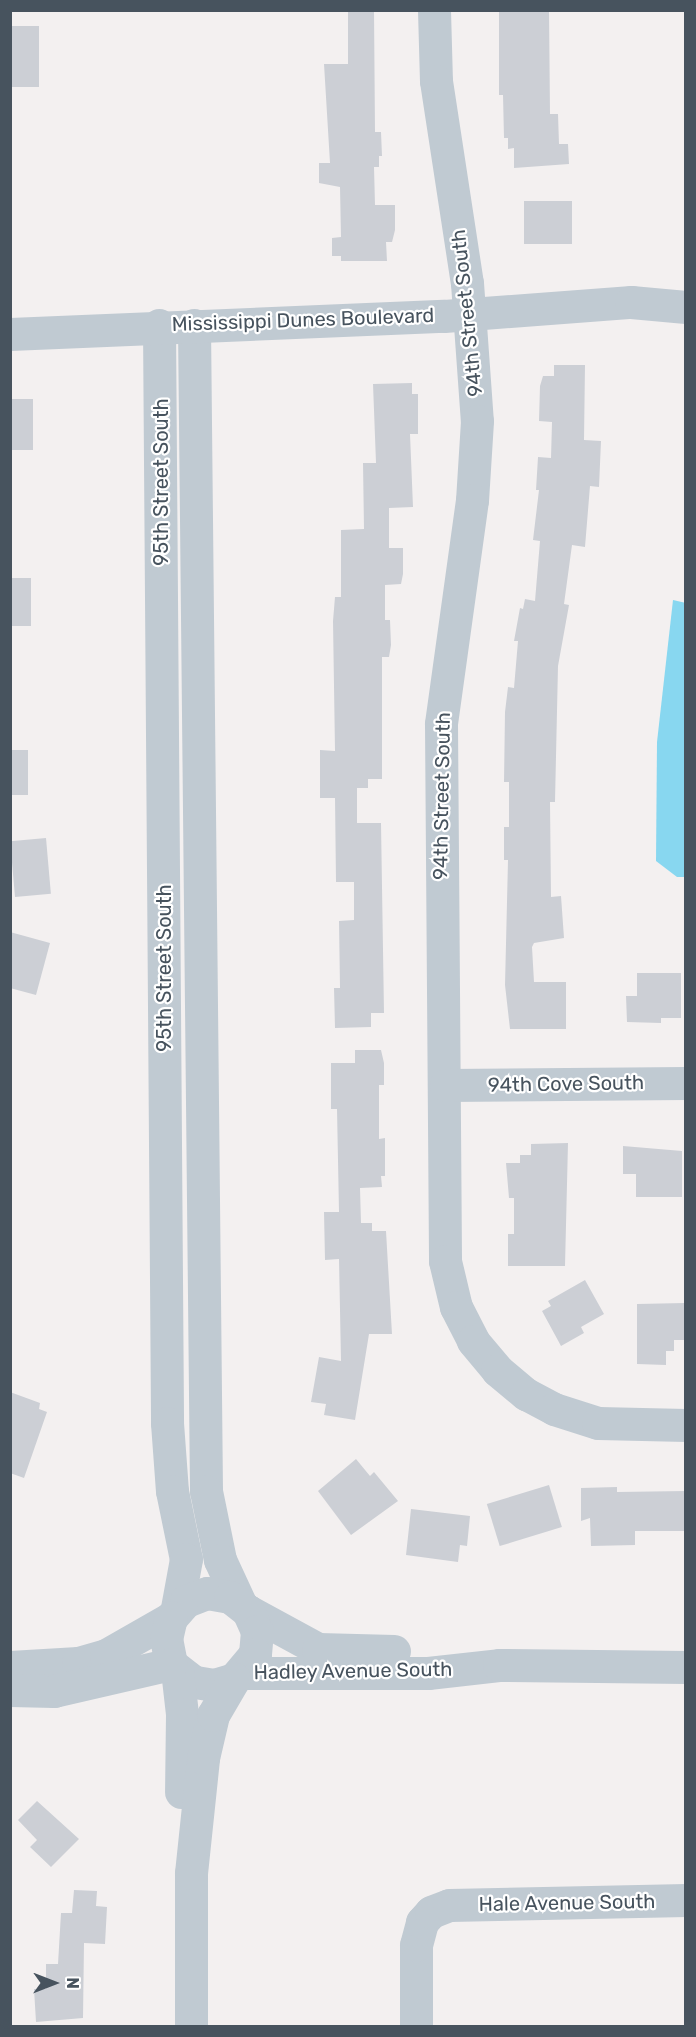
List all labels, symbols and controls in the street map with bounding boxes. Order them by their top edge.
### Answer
street label: 94th Street South [446,228,488,398]
street label: Mississippi Dunes Boulevard [171,303,435,337]
street label: 95th Street South [149,398,173,566]
street label: 94th Street South [429,712,455,880]
street label: 95th Street South [152,884,176,1052]
street label: 94th Cove South [488,1071,644,1097]
street label: Hadley Avenue South [253,1657,453,1685]
street label: Hale Avenue South [478,1889,656,1917]
north arrow [24,1953,84,2013]
text: N [63,1977,82,1989]

